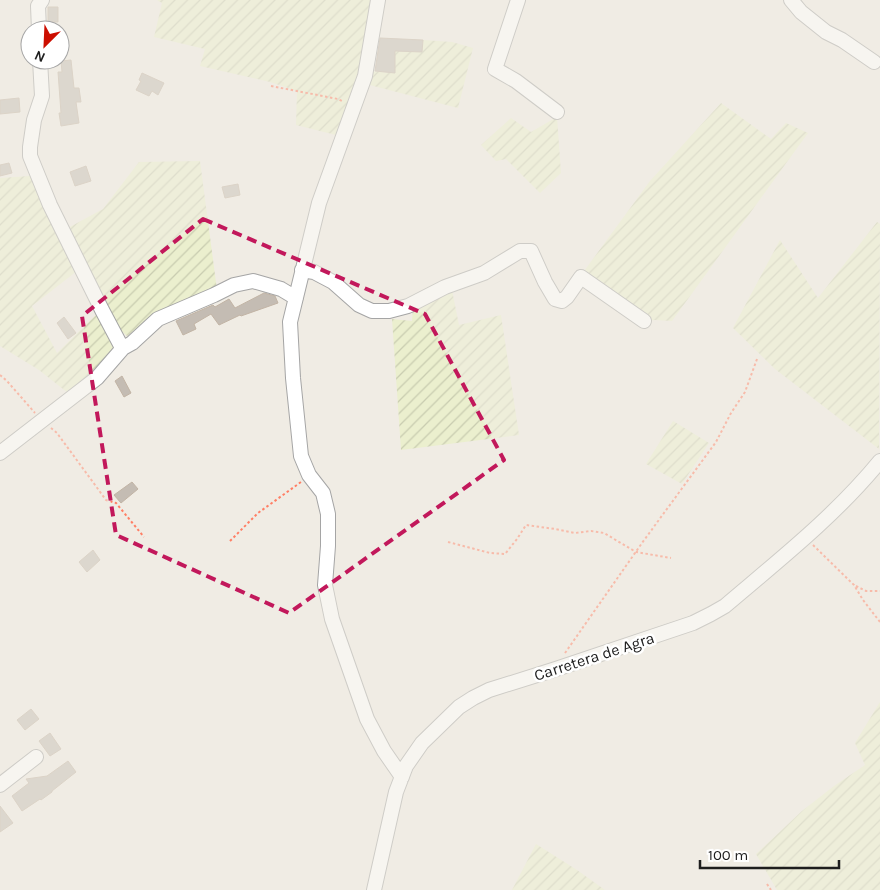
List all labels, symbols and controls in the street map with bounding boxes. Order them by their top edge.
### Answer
north arrow [20,20,70,70]
text: N [32,47,48,66]
street label: Carretera de Agra [532,628,657,685]
scale bar [700,838,839,870]
text: 100 m [708,846,748,864]

